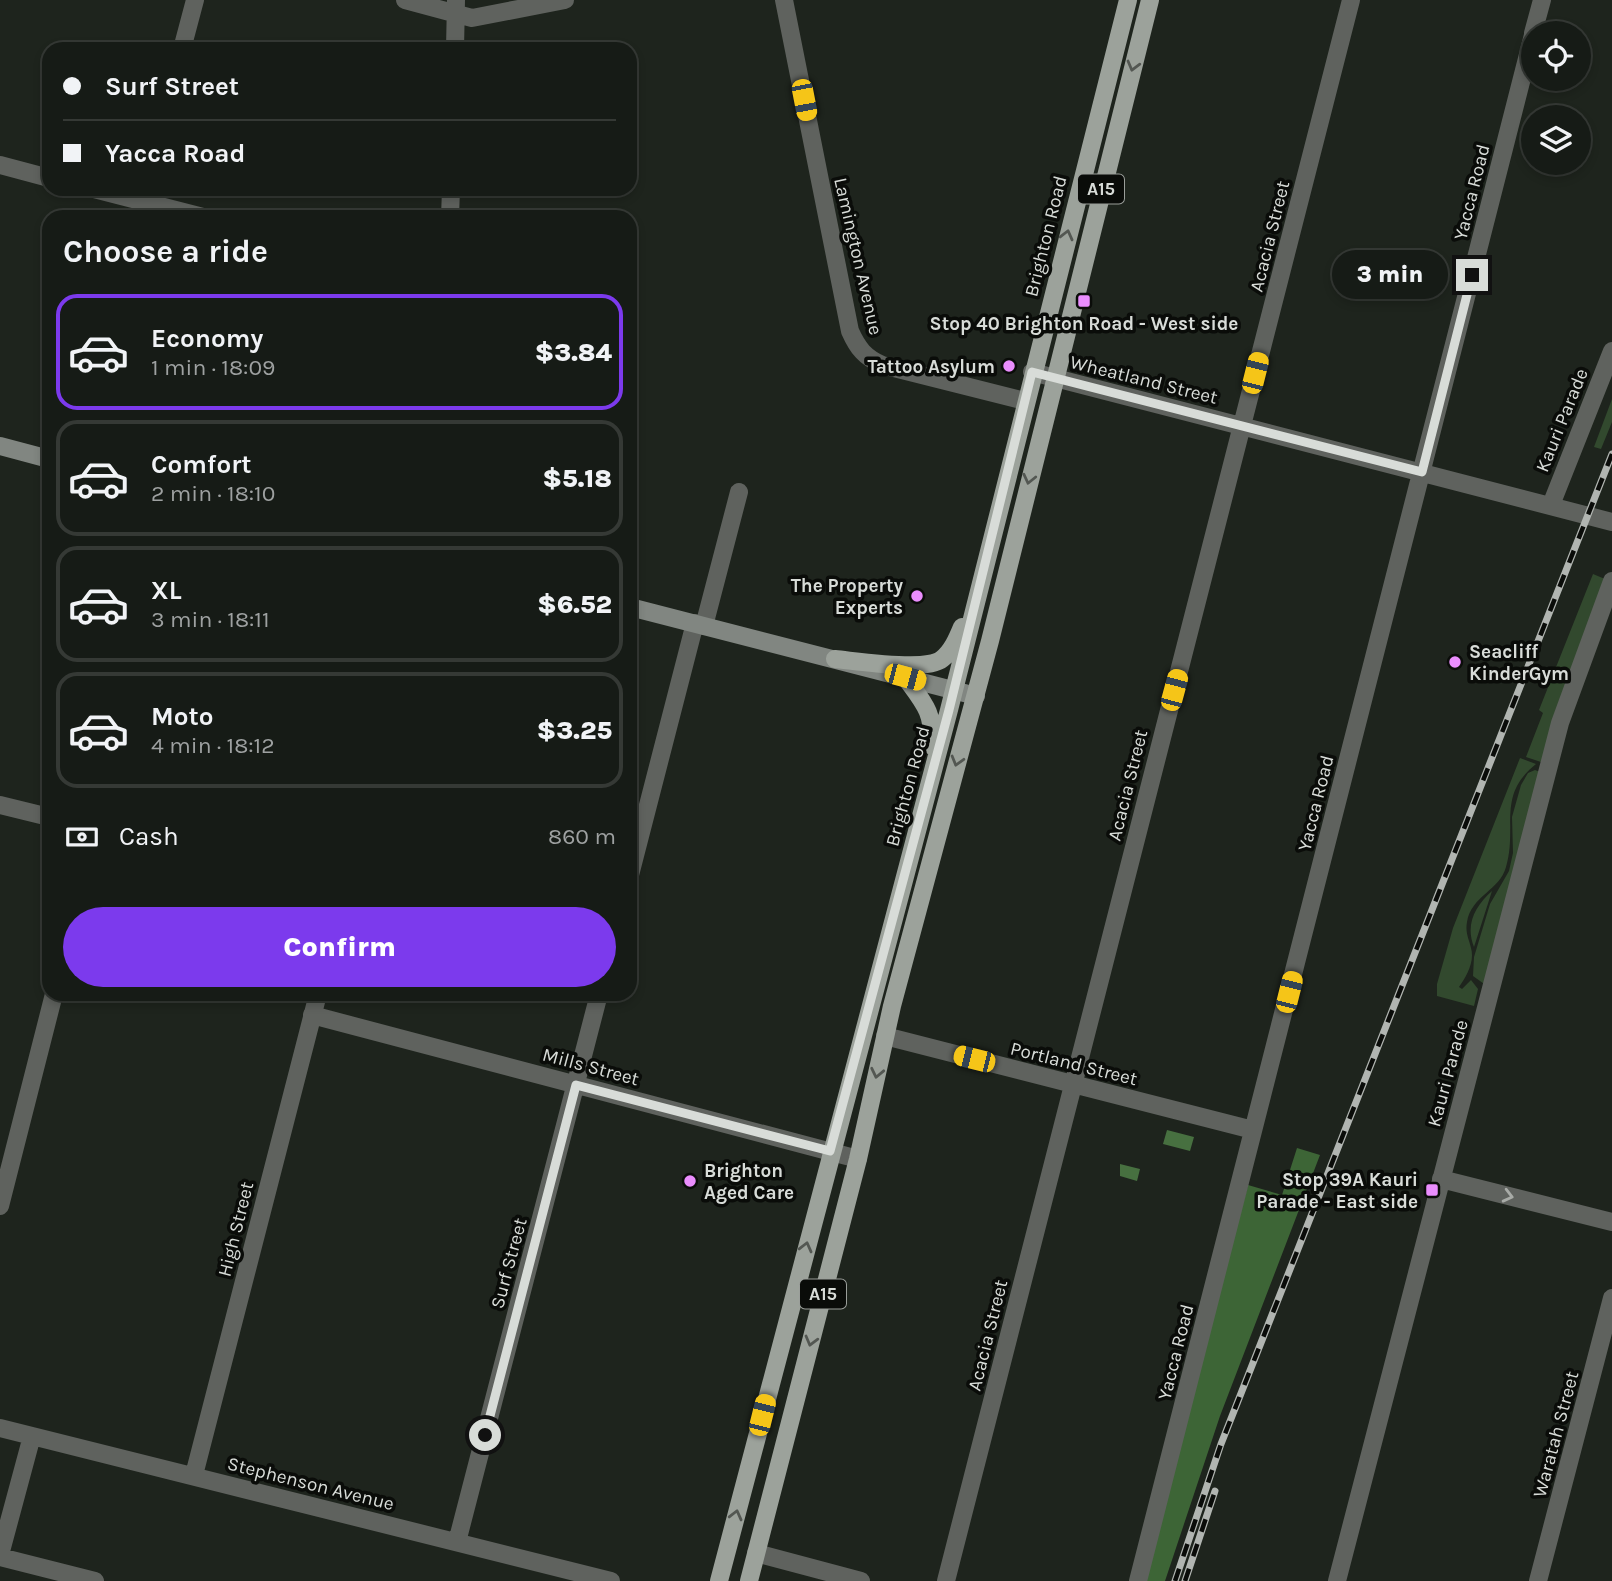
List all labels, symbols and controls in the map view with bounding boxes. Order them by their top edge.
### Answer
map controls [1521,21,1591,175]
button: locate [1521,21,1591,91]
one-way arrow [1127,60,1141,72]
text: Surf Street [105,71,239,102]
car [790,77,819,123]
button: layers [1521,105,1591,175]
text: Yacca Road [105,138,246,169]
street label: Yacca Road [1449,142,1495,242]
street label: Brighton Road [1020,174,1072,299]
road number: A15 [1078,174,1124,204]
street label: Lamington Avenue [829,175,887,337]
street label: Acacia Street [1246,178,1294,294]
one-way arrow [1059,229,1074,241]
text: Choose a ride [63,233,268,270]
callout: 3 min [1332,250,1448,300]
route end [1456,259,1488,291]
text: 3 min [1357,261,1423,288]
marker: Stop 40 Brighton Road - West side [1076,293,1092,309]
place label: Stop 40 Brighton Road - West side [930,313,1238,335]
icon: car [67,321,130,384]
text: Economy [151,323,263,354]
text: $3.84 [535,337,612,368]
car [1240,350,1271,396]
street label: Wheatland Street [1068,351,1220,409]
text: 1 min · 18:09 [151,354,275,381]
place label: Tattoo Asylum [867,356,995,378]
marker: Tattoo Asylum [1001,358,1017,374]
street label: Kauri Parade [1531,365,1593,475]
icon: car [67,447,130,510]
text: Comfort [151,449,252,480]
text: $5.18 [543,463,612,494]
one-way arrow [1023,473,1037,485]
text: 2 min · 18:10 [151,480,275,507]
icon: car [67,573,130,636]
text: XL [151,575,182,606]
place label: The Property Experts [791,575,903,619]
marker: The Property Experts [909,588,925,604]
text: $6.52 [537,589,612,620]
text: 3 min · 18:11 [151,606,270,633]
place label: Seacliff KinderGym [1469,641,1569,685]
marker: Seacliff KinderGym [1447,654,1463,670]
car [882,661,929,693]
car [1159,667,1190,713]
icon: car [67,699,130,762]
text: Moto [151,701,213,732]
text: $3.25 [537,715,612,746]
street label: Brighton Road [881,724,935,849]
street label: Acacia Street [1104,727,1152,843]
text: 4 min · 18:12 [151,732,275,759]
street label: Yacca Road [1293,753,1339,853]
one-way arrow [951,755,966,767]
icon: cash [63,818,101,856]
text: Cash [119,821,179,852]
text: 860 m [548,823,616,850]
button: Confirm [63,907,616,987]
car [1274,969,1305,1015]
street label: Kauri Parade [1423,1017,1473,1129]
street label: Portland Street [1008,1038,1140,1090]
street label: Mills Street [540,1044,641,1090]
car [952,1044,997,1074]
one-way arrow [871,1067,885,1079]
place label: Brighton Aged Care [704,1160,794,1204]
place label: Stop 39A Kauri Parade - East side [1256,1169,1418,1213]
marker: Brighton Aged Care [682,1173,698,1189]
street label: High Street [214,1179,258,1279]
marker: Stop 39A Kauri Parade - East side [1424,1182,1440,1198]
one-way arrow [1502,1188,1514,1202]
street label: Surf Street [486,1215,532,1311]
one-way arrow [798,1241,812,1253]
street label: Acacia Street [964,1277,1012,1393]
road number: A15 [800,1280,846,1308]
street label: Yacca Road [1153,1302,1199,1402]
one-way arrow [805,1335,819,1347]
street label: Waratah Street [1529,1369,1583,1500]
car [747,1392,778,1438]
route start [469,1419,501,1451]
street label: Stephenson Avenue [225,1453,396,1515]
one-way arrow [728,1509,742,1521]

